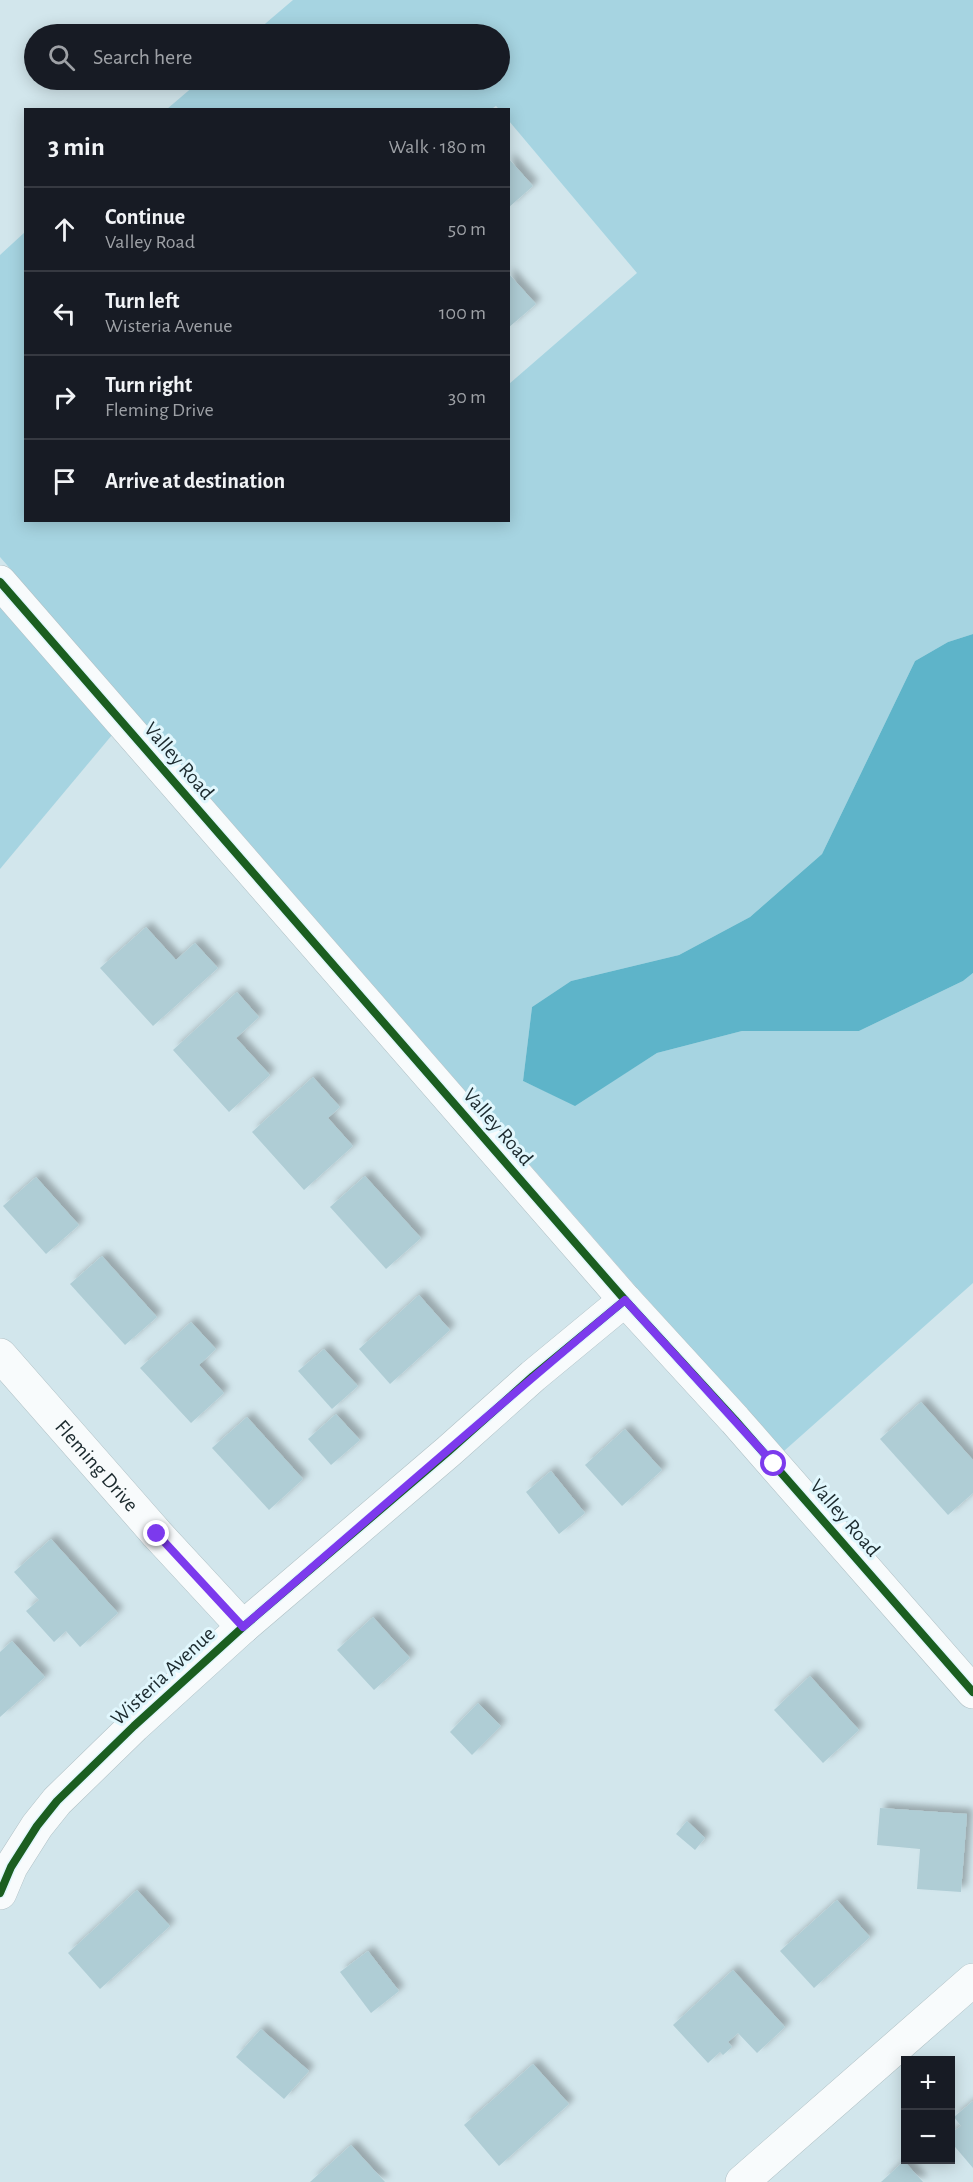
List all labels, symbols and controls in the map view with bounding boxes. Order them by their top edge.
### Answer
search box [24,24,510,90]
icon: search [45,41,78,74]
text: Search here [93,46,192,68]
text: 3 min [48,134,105,160]
text: Walk · 180 m [389,137,486,157]
text: Continue [105,206,185,228]
icon: ahead [48,213,81,246]
text: 50 m [448,219,486,239]
text: Valley Road [105,232,195,252]
text: Turn left [105,290,179,312]
icon: left [48,297,81,330]
text: 100 m [439,303,486,323]
text: Wisteria Avenue [105,316,233,336]
text: Turn right [105,374,192,396]
icon: right [48,381,81,414]
text: 30 m [448,387,486,407]
text: Fleming Drive [105,400,214,420]
icon: arrive [48,465,81,498]
text: Arrive at destination [105,470,285,492]
street label: Valley Road [140,718,218,804]
street label: Valley Road [459,1084,537,1170]
street label: Fleming Drive [51,1416,142,1515]
route start [760,1450,786,1476]
street label: Valley Road [806,1475,884,1561]
route end [143,1520,169,1546]
street label: Wisteria Avenue [107,1623,219,1729]
map controls [901,2056,955,2164]
button: + [901,2056,955,2110]
button: − [901,2110,955,2164]

